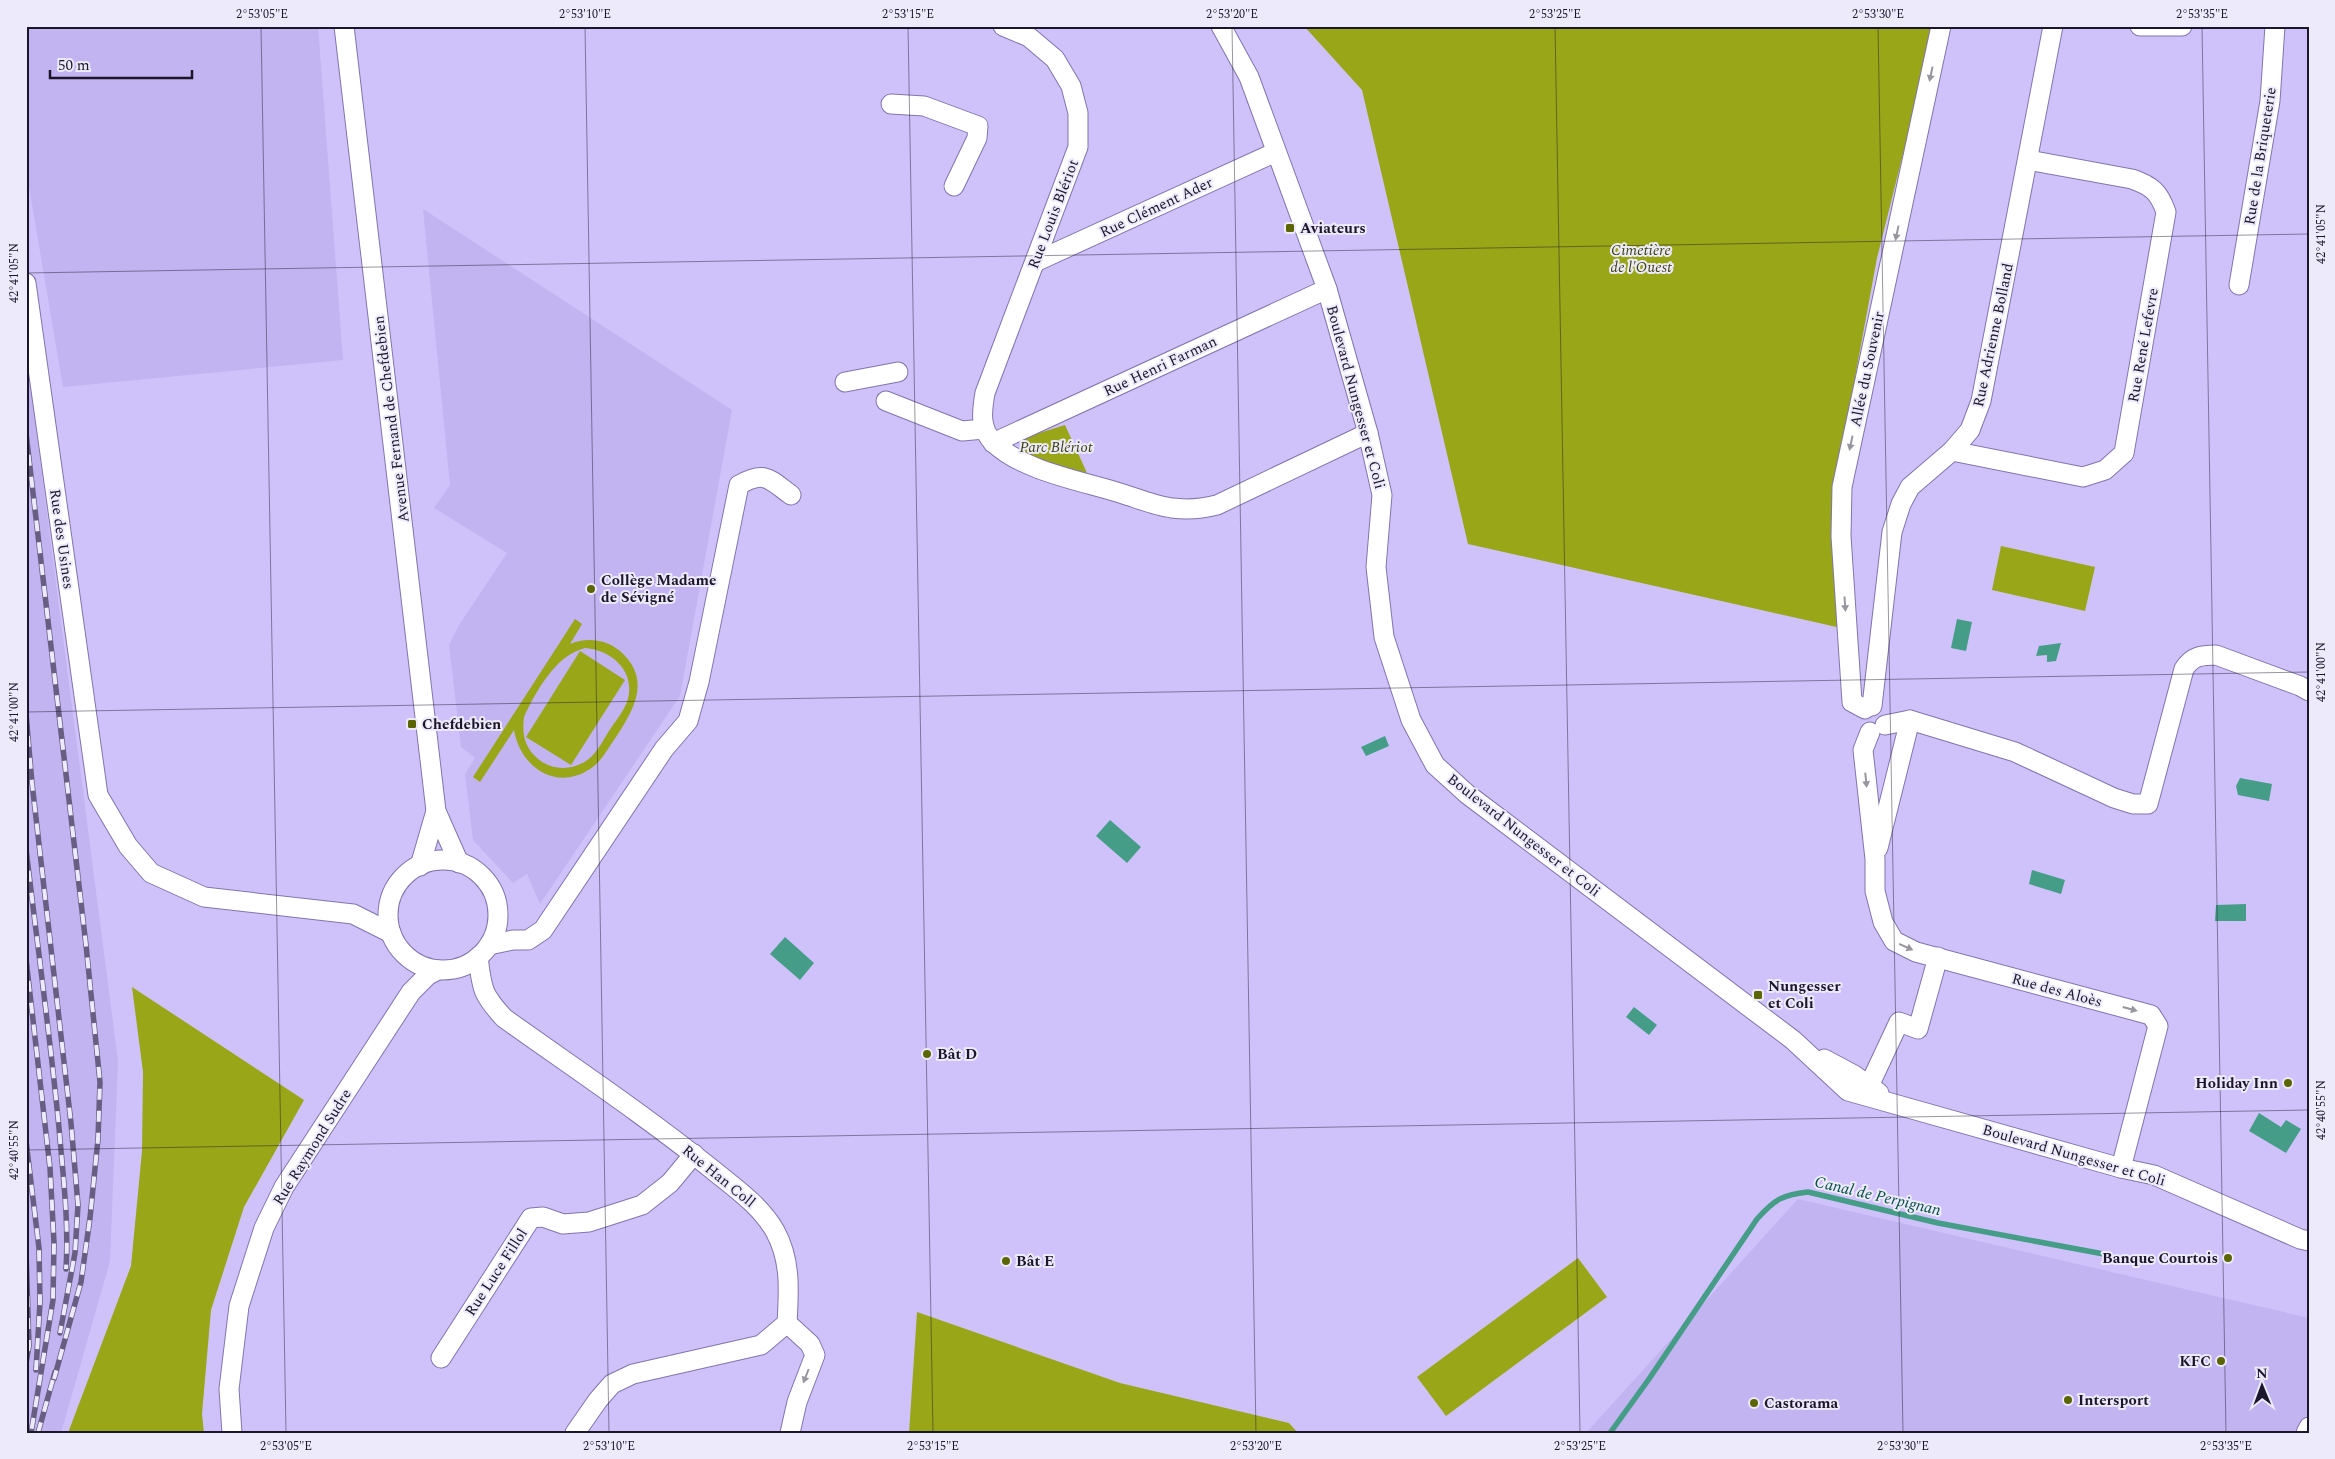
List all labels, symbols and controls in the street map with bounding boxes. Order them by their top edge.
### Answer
text: 2°53'05"E [236,5,288,24]
text: 2°53'10"E [559,5,611,24]
text: 2°53'15"E [882,5,934,24]
text: 2°53'20"E [1206,5,1258,24]
text: 2°53'25"E [1529,5,1581,24]
text: 2°53'30"E [1852,5,1904,24]
text: 2°53'35"E [2176,5,2228,24]
scale bar [50,48,192,80]
text: 50 m [58,54,90,77]
one-way arrow [1927,66,1935,81]
street label: Rue de la Briqueterie [2238,85,2283,227]
street label: Rue Louis Blériot [1022,156,1085,272]
street label: Rue Clément Ader [1096,171,1217,244]
text: 42°41'05"N [2312,204,2331,264]
place label: Aviateurs [1300,217,1366,240]
marker: Aviateurs [1284,222,1296,234]
one-way arrow [1893,225,1901,240]
park label: Cimetière de l'Ouest [1610,239,1672,279]
text: 42°41'05"N [5,243,24,303]
street label: Rue Adrienne Bolland [1967,261,2020,409]
street label: Rue René Lefevre [2122,286,2165,404]
street label: Boulevard Nungesser et Coli [1320,303,1391,492]
street label: Allée du Souvenir [1844,309,1891,429]
street label: Avenue Fernand de Chefdebien [367,314,416,524]
street label: Rue Henri Farman [1100,330,1221,403]
one-way arrow [1847,435,1855,450]
park label: Parc Blériot [1020,436,1093,459]
street label: Rue des Usines [43,488,80,591]
place label: Collège Madame de Sévigné [601,569,716,609]
marker: Collège Madame de Sévigné [585,583,597,595]
one-way arrow [1842,596,1850,612]
text: 42°41'00"N [2312,642,2331,702]
text: 42°41'00"N [5,682,24,742]
place label: Chefdebien [422,713,501,736]
marker: Chefdebien [406,718,418,730]
street label: Boulevard Nungesser et Coli [1442,768,1605,903]
one-way arrow [1862,772,1870,788]
one-way arrow [1899,944,1913,952]
street label: Rue des Aloès [2009,967,2105,1014]
place label: Nungesser et Coli [1768,975,1841,1015]
marker: Nungesser et Coli [1752,989,1764,1001]
one-way arrow [2123,1006,2138,1014]
place label: Bât D [937,1043,977,1066]
marker: Bât D [921,1048,933,1060]
place label: Holiday Inn [2195,1072,2278,1095]
marker: Holiday Inn [2282,1077,2294,1089]
text: 42°40'55"N [2312,1080,2331,1140]
street label: Rue Raymond Sudre [267,1084,358,1210]
street label: Boulevard Nungesser et Coli [1980,1118,2168,1193]
text: 42°40'55"N [5,1120,24,1180]
street label: Rue Han Coll [677,1139,761,1213]
water label: Canal de Perpignan [1812,1170,1944,1222]
street label: Rue Luce Fillol [459,1224,533,1321]
place label: Banque Courtois [2102,1247,2218,1270]
place label: Bât E [1016,1250,1054,1273]
marker: Banque Courtois [2222,1252,2234,1264]
marker: Bât E [1000,1255,1012,1267]
place label: KFC [2179,1350,2211,1373]
marker: KFC [2215,1355,2227,1367]
north arrow [2238,1362,2288,1412]
text: N [2256,1363,2268,1384]
one-way arrow [802,1369,809,1384]
place label: Intersport [2078,1389,2149,1412]
place label: Castorama [1764,1392,1838,1415]
marker: Intersport [2062,1394,2074,1406]
marker: Castorama [1748,1397,1760,1409]
text: 2°53'05"E [260,1437,312,1456]
text: 2°53'10"E [583,1437,635,1456]
text: 2°53'15"E [907,1437,959,1456]
text: 2°53'20"E [1230,1437,1282,1456]
text: 2°53'25"E [1554,1437,1606,1456]
text: 2°53'30"E [1877,1437,1929,1456]
text: 2°53'35"E [2200,1437,2252,1456]

